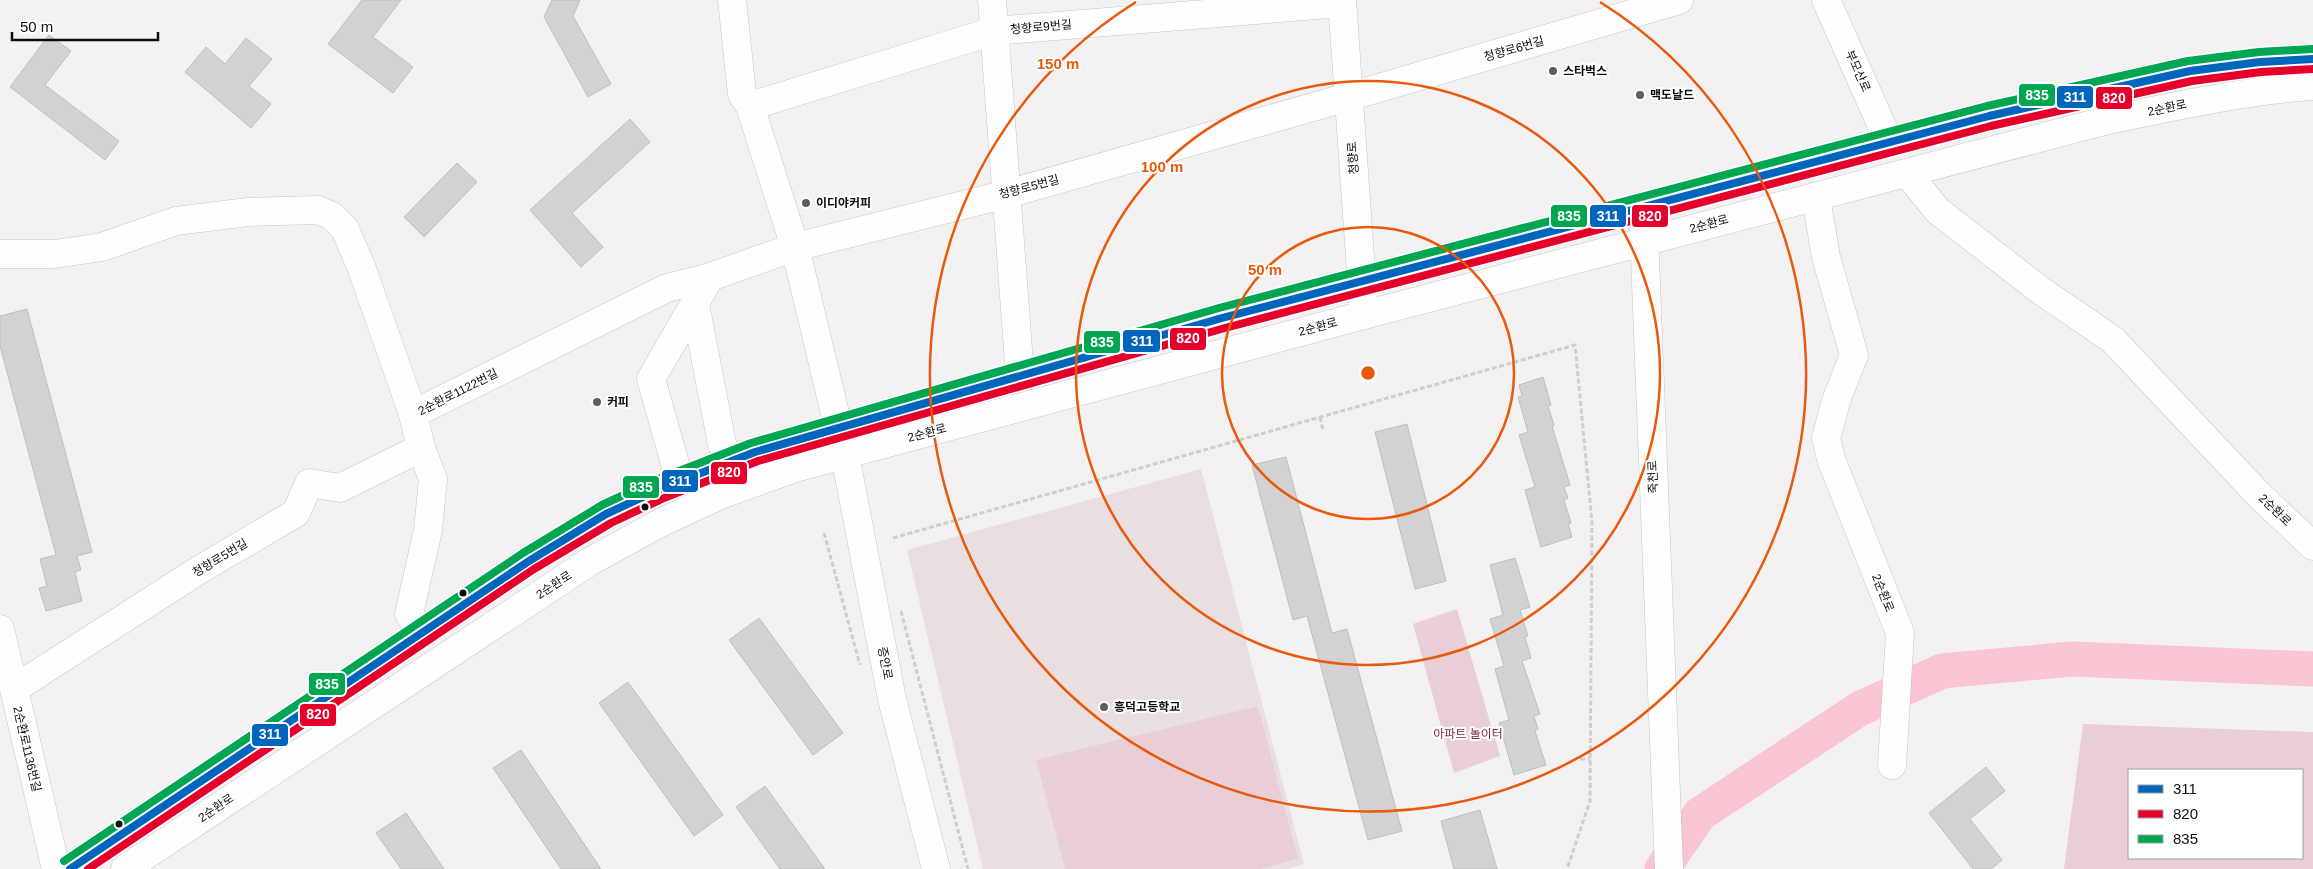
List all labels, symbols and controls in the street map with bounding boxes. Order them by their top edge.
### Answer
scale bar [12,10,159,42]
street label: 청향로9번길 [1010,17,1072,37]
text: 50 m [20,18,53,35]
street label: 청향로6번길 [1482,34,1546,64]
street label: 부모산로 [1843,48,1873,94]
text: 150 m [1037,55,1079,72]
place label: 스타벅스 [1563,64,1607,78]
marker: 스타벅스 [1547,65,1559,77]
line badge: 835 [2018,83,2056,107]
line badge: 311 [2056,85,2094,109]
line badge: 820 [2095,86,2133,110]
text: 835 [2025,87,2049,103]
place label: 맥도날드 [1650,88,1694,102]
marker: 맥도날드 [1634,89,1646,101]
text: 311 [2064,89,2087,105]
text: 820 [2102,90,2126,106]
street label: 2순환로 [2146,97,2188,119]
street label: 청향로 [1345,141,1361,175]
text: 100 m [1141,158,1183,175]
street label: 청향로5번길 [997,172,1061,202]
place label: 이디야커피 [816,196,871,210]
marker: 이디야커피 [800,197,812,209]
line badge: 835 [1550,204,1588,228]
line badge: 311 [1589,204,1627,228]
line badge: 820 [1631,204,1669,228]
text: 835 [1557,208,1581,224]
text: 311 [1597,208,1620,224]
text: 820 [1638,208,1662,224]
street label: 2순환로 [1688,212,1730,236]
text: 50 m [1248,261,1282,278]
street label: 2순환로 [1297,315,1339,339]
line badge: 820 [1169,327,1207,351]
line badge: 311 [1122,329,1161,353]
line badge: 835 [1083,330,1121,354]
text: 820 [1176,330,1200,346]
text: 311 [1131,333,1154,349]
text: 835 [1090,334,1114,350]
centre of rings [1359,364,1377,382]
street label: 2순환로1122번길 [416,366,500,418]
place label: 커피 [607,395,629,409]
marker: 커피 [591,396,603,408]
street label: 2순환로 [906,421,948,445]
street label: 죽천로 [1645,460,1661,494]
line badge: 820 [710,461,748,485]
text: 820 [717,464,741,480]
line badge: 311 [661,469,699,493]
text: 311 [669,473,692,489]
line badge: 835 [622,475,660,499]
text: 835 [629,479,653,495]
street label: 2순환로 [2256,491,2294,529]
unlabelled marker [640,502,650,512]
street label: 청향로5번길 [190,536,250,580]
street label: 2순환로 [533,568,575,602]
street label: 2순환로 [1869,572,1897,614]
unlabelled marker [458,588,468,598]
street label: 증안로 [875,645,895,681]
line badge: 835 [308,672,346,696]
text: 835 [315,676,339,692]
place label: 흥덕고등학교 [1114,700,1180,714]
marker: 흥덕고등학교 [1098,701,1110,713]
line badge: 820 [299,703,337,727]
street label: 2순환로1136번길 [10,705,44,793]
text: 820 [306,706,330,722]
line badge: 311 [251,723,289,747]
text: 311 [259,726,282,742]
park label: 아파트 놀이터 [1433,727,1503,741]
legend [2128,769,2303,859]
text: 311 [2173,780,2197,797]
street label: 2순환로 [196,791,236,825]
text: 820 [2173,805,2198,822]
unlabelled marker [114,819,124,829]
text: 835 [2173,830,2198,847]

